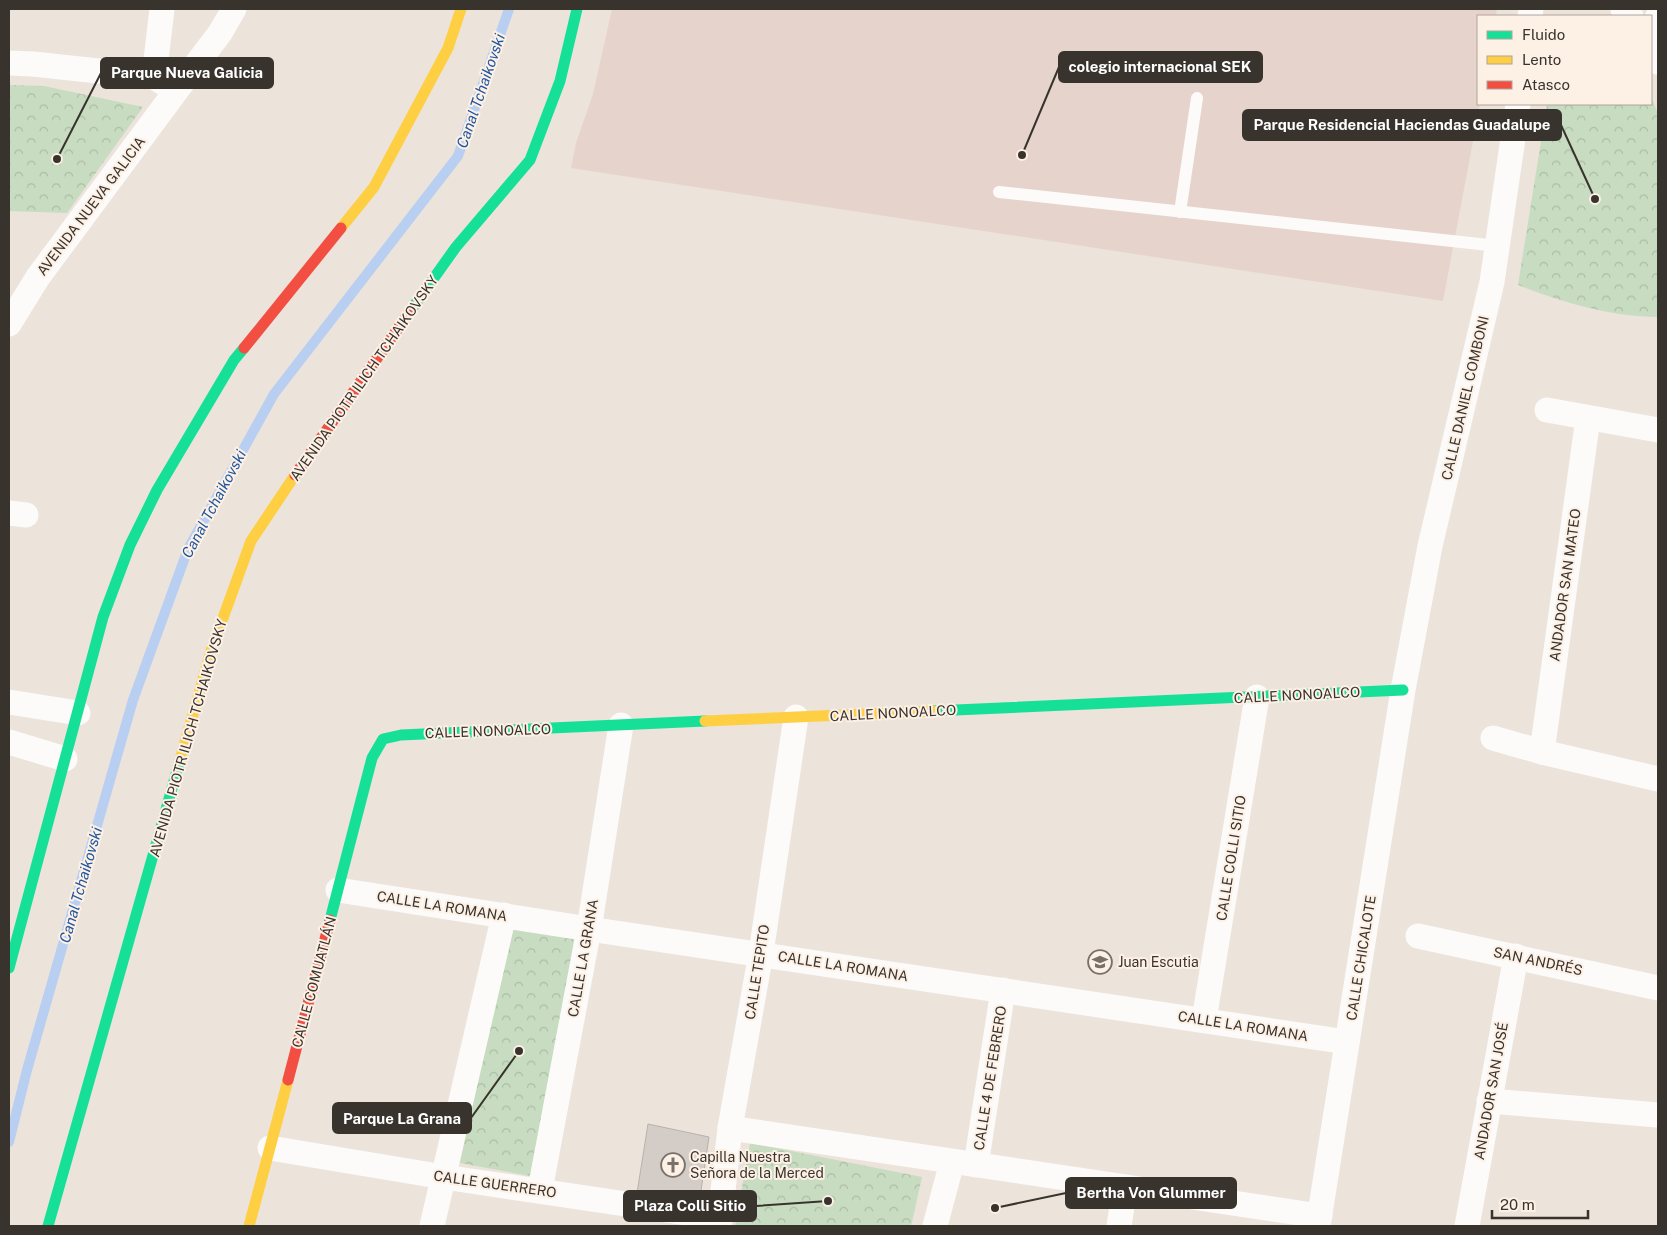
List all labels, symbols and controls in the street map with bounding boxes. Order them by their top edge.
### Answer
legend [1477,15,1652,105]
text: Fluido [1522,26,1565,43]
water label: Canal Tchaikovski [453,31,508,150]
text: Lento [1522,51,1561,68]
callout: colegio internacional SEK [1059,52,1262,82]
callout: Parque Nueva Galicia [101,58,273,88]
text: colegio internacional SEK [1068,58,1252,75]
text: Parque Nueva Galicia [111,64,263,81]
text: Atasco [1522,76,1570,93]
callout: Parque Residencial Haciendas Guadalupe [1243,110,1561,140]
text: Parque Residencial Haciendas Guadalupe [1253,116,1551,133]
street label: AVENIDA NUEVA GALICIA [34,133,148,279]
street label: AVENIDA PIOTR ILICH TCHAIKOVSKY [287,272,442,484]
street label: CALLE DANIEL COMBONI [1438,314,1492,482]
water label: Canal Tchaikovski [178,447,249,561]
street label: ANDADOR SAN MATEO [1546,508,1584,662]
street label: AVENIDA PIOTR ILICH TCHAIKOVSKY [146,617,230,859]
street label: CALLE NONOALCO [1233,684,1361,706]
street label: CALLE NONOALCO [829,702,957,724]
street label: CALLE NONOALCO [425,721,551,741]
street label: CALLE COLLI SITIO [1213,794,1249,922]
water label: Canal Tchaikovski [56,825,105,945]
street label: CALLE LA ROMANA [376,888,508,924]
street label: CALLE CHICALOTE [1343,894,1379,1022]
street label: CALLE LA GRANA [565,898,601,1018]
street label: CALLE COMUATLÁN [288,914,339,1049]
street label: CALLE TEPITO [742,923,772,1021]
street label: SAN ANDRÉS [1492,943,1584,978]
street label: CALLE LA ROMANA [777,948,909,984]
school or university icon: Juan Escutia [1087,949,1113,975]
place label: Juan Escutia [1118,954,1199,970]
street label: CALLE 4 DE FEBRERO [971,1005,1009,1151]
street label: CALLE LA ROMANA [1177,1008,1309,1044]
street label: ANDADOR SAN JOSÉ [1470,1021,1511,1161]
callout: Parque La Grana [333,1103,471,1133]
text: Parque La Grana [343,1110,461,1127]
place label: Capilla Nuestra Señora de la Merced [690,1149,824,1181]
church icon: Capilla Nuestra Señora de la Merced [660,1152,686,1178]
street label: CALLE GUERRERO [433,1167,557,1201]
callout: Bertha Von Glummer [1066,1178,1236,1208]
text: Bertha Von Glummer [1076,1184,1226,1201]
scale bar [1492,1188,1588,1220]
callout: Plaza Colli Sitio [624,1191,756,1221]
text: 20 m [1500,1196,1535,1213]
text: Plaza Colli Sitio [634,1197,746,1214]

